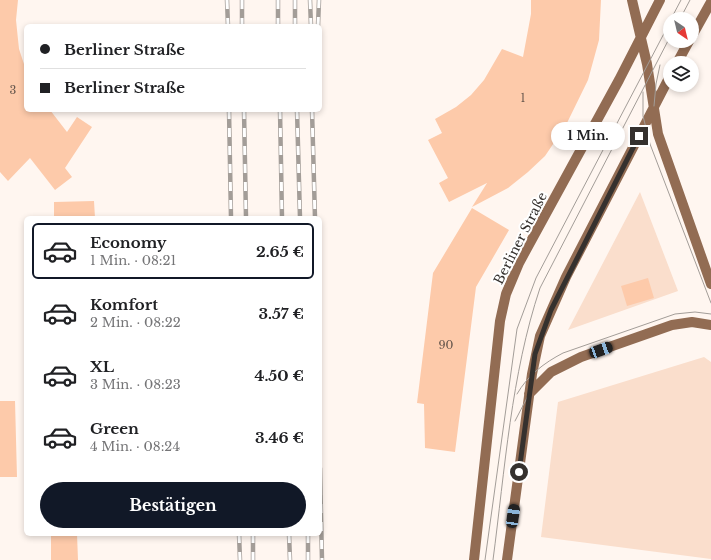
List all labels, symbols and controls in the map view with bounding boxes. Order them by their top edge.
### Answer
north arrow [663,12,699,48]
map controls [663,12,699,92]
text: Berliner Straße [64,40,185,59]
button: layers [663,56,699,92]
text: Berliner Straße [64,78,185,97]
house number: 3 [10,83,17,97]
house number: 1 [521,91,526,105]
callout: 1 Min. [551,122,625,150]
text: 1 Min. [567,127,609,144]
route end [630,127,648,145]
street label: Berliner Straße [490,189,551,287]
icon: car [42,233,78,269]
text: Economy [90,233,167,252]
text: 2.65 € [256,242,304,261]
text: 1 Min. · 08:21 [90,252,176,269]
icon: car [42,295,78,331]
text: Komfort [90,295,158,314]
text: 3.57 € [258,304,304,323]
text: 2 Min. · 08:22 [90,314,181,331]
house number: 90 [439,338,454,352]
car [588,340,614,360]
icon: car [42,357,78,393]
text: XL [90,357,114,376]
text: 4.50 € [254,366,304,385]
text: 3 Min. · 08:23 [90,376,181,393]
icon: car [42,419,78,455]
text: Green [90,419,139,438]
text: 3.46 € [255,428,304,447]
text: 4 Min. · 08:24 [90,438,180,455]
route start [510,463,528,481]
button: Bestätigen [40,482,306,528]
car [505,503,521,529]

